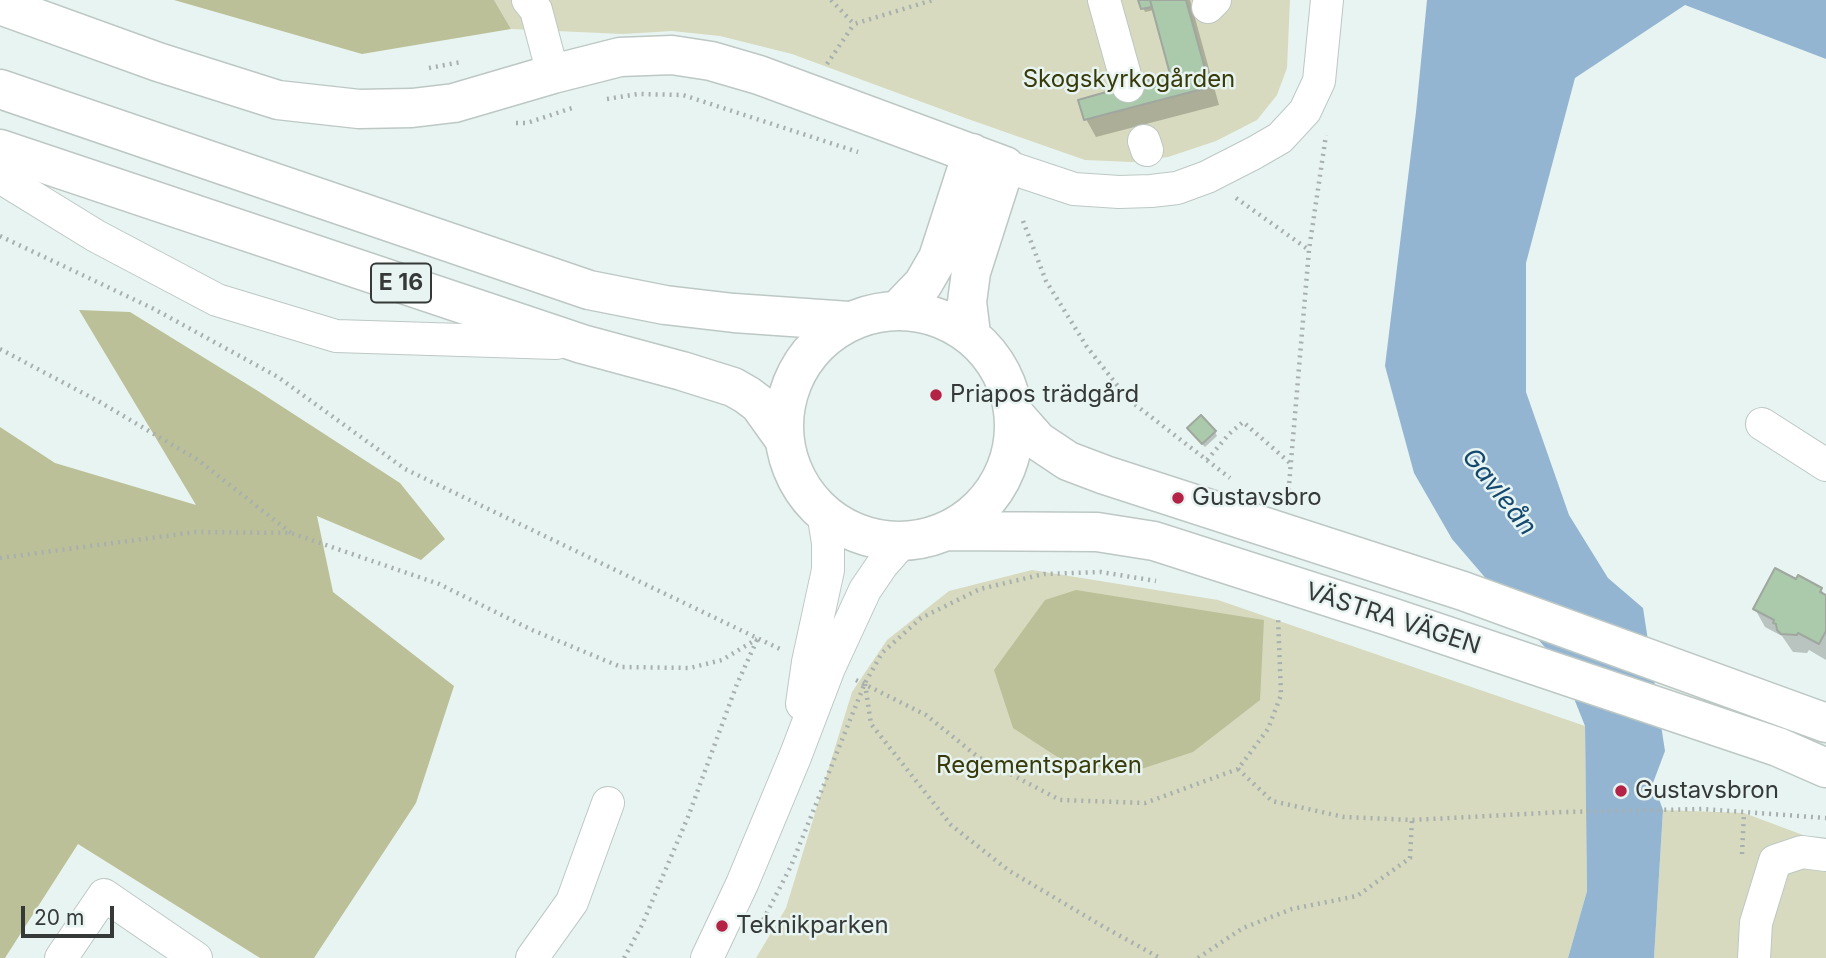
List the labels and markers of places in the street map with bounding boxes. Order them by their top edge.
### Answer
place label: Priapos trädgård [950,381,1139,409]
marker: Priapos trädgård [928,387,944,403]
place label: Gustavsbro [1192,484,1322,512]
marker: Gustavsbro [1170,490,1186,506]
place label: Gustavsbron [1635,777,1779,805]
marker: Gustavsbron [1613,783,1629,799]
place label: Teknikparken [736,912,889,940]
marker: Teknikparken [714,918,730,934]

